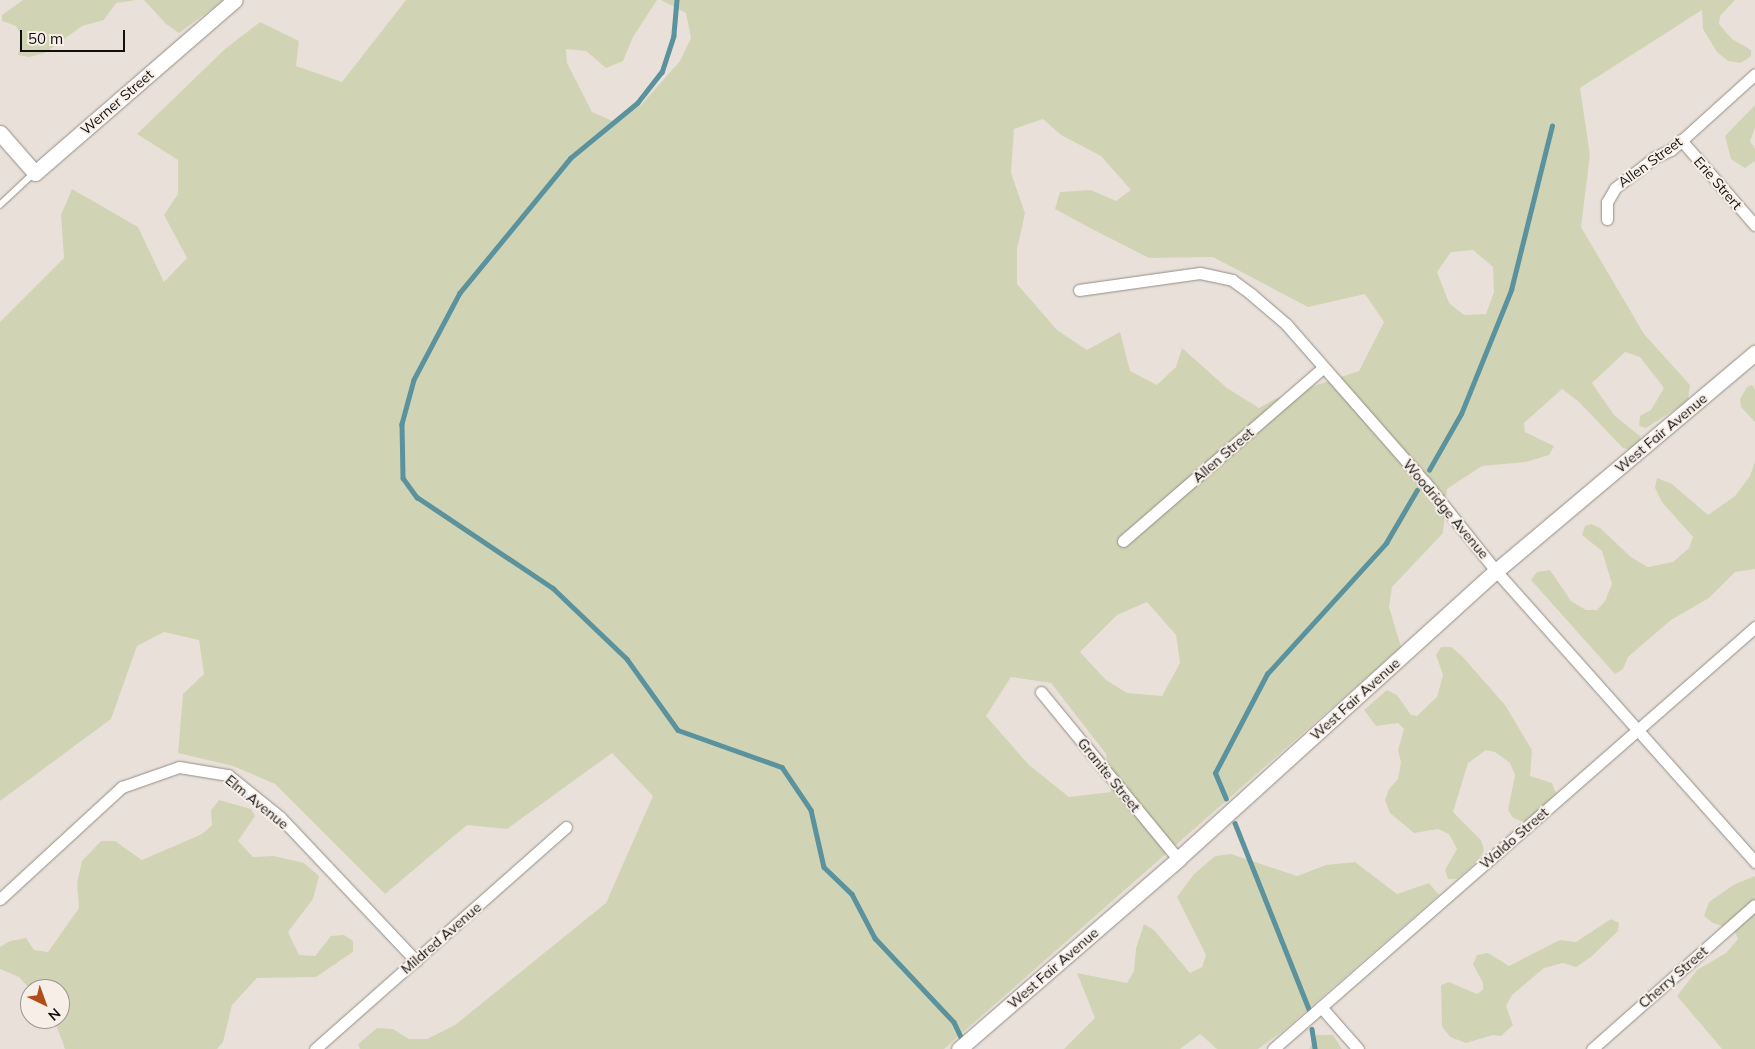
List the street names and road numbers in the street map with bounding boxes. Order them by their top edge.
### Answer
street label: Werner Street [77,66,157,138]
street label: Allen Street [1615,133,1685,191]
street label: Erie Strert [1691,153,1745,213]
street label: West Fair Avenue [1612,390,1710,476]
street label: Allen Street [1189,424,1257,486]
street label: Woodridge Avenue [1400,456,1492,562]
street label: West Fair Avenue [1307,654,1403,744]
street label: Granite Street [1074,735,1144,815]
street label: Elm Avenue [222,771,292,833]
street label: Waldo Street [1476,804,1552,872]
street label: Mildred Avenue [398,899,484,977]
street label: West Fair Avenue [1004,924,1102,1012]
street label: Cherry Street [1635,943,1711,1011]

